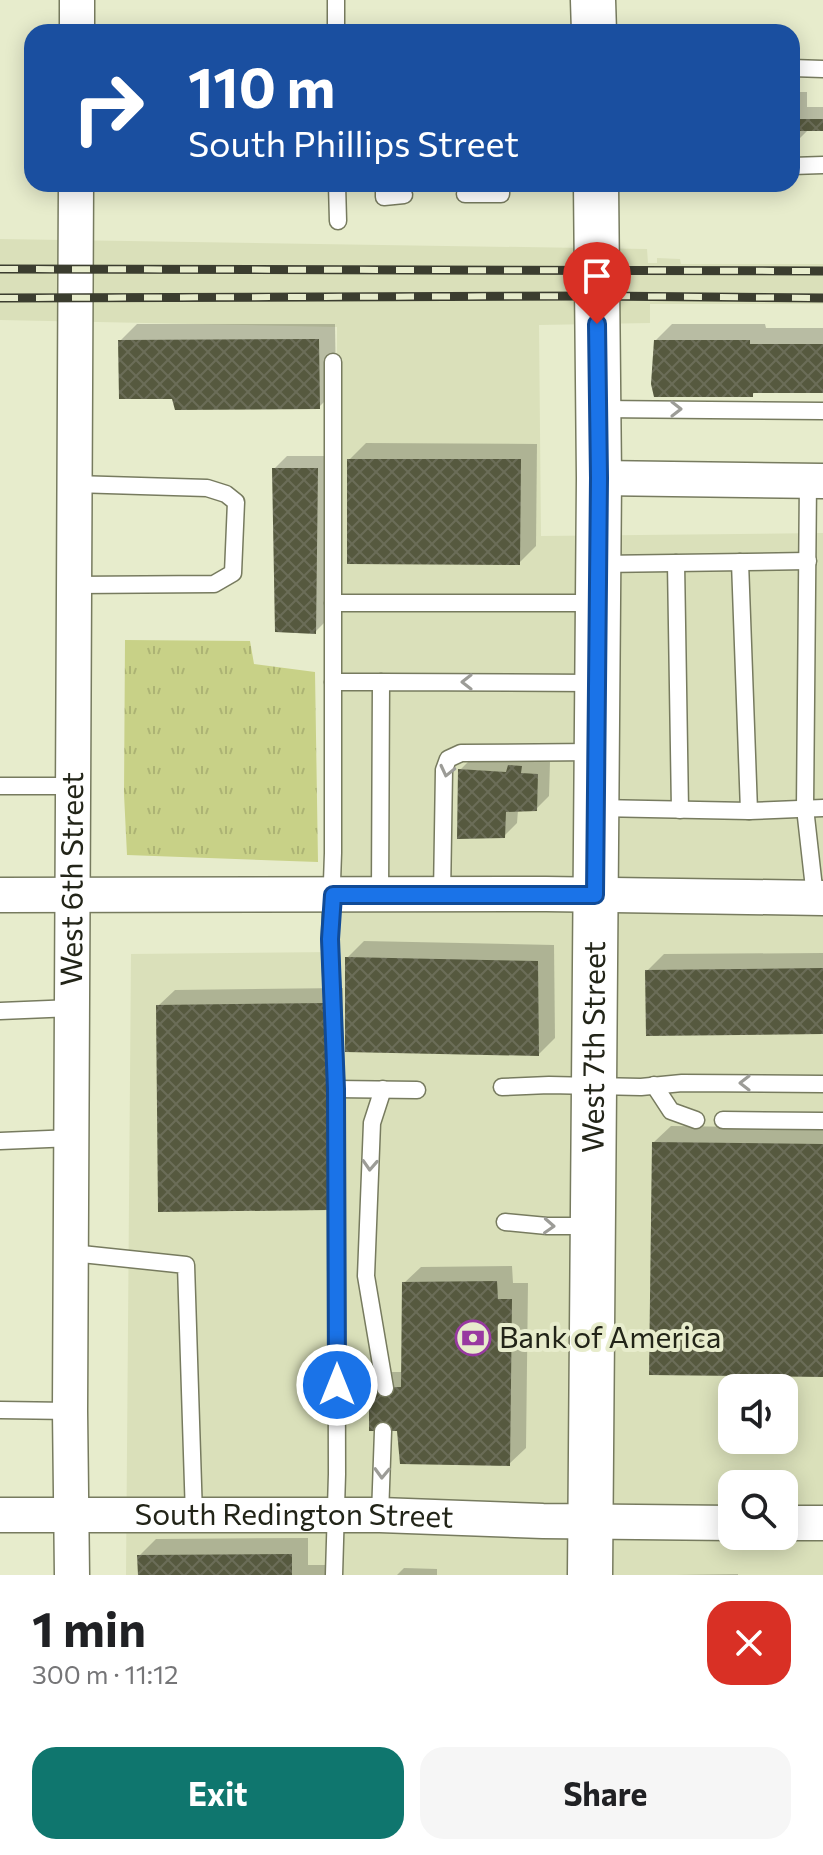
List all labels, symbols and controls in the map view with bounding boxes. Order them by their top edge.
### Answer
text: 110 m [188,51,335,120]
icon: right [56,56,160,160]
text: South Phillips Street [188,120,519,164]
pin [563,242,631,324]
icon: arrive [575,254,619,298]
one-way arrow [670,401,683,418]
one-way arrow [460,673,473,691]
one-way arrow [439,763,456,777]
street label: West 6th Street [51,772,89,986]
street label: West 7th Street [572,941,611,1153]
one-way arrow [738,1075,751,1092]
one-way arrow [362,1159,379,1172]
one-way arrow [543,1217,556,1234]
place label: Bank of America [499,1317,721,1354]
bank icon: Bank of America [454,1319,492,1357]
position arrow [295,1343,379,1427]
map controls [718,1374,798,1550]
button: sound [718,1374,798,1454]
one-way arrow [373,1467,390,1480]
button: search [718,1470,798,1550]
street label: South Redington Street [135,1494,454,1534]
text: 1 min [32,1598,146,1657]
button: close [707,1601,791,1685]
text: 300 m · 11:12 [32,1658,178,1689]
button: Exit [32,1747,404,1839]
button: Share [420,1747,791,1839]

